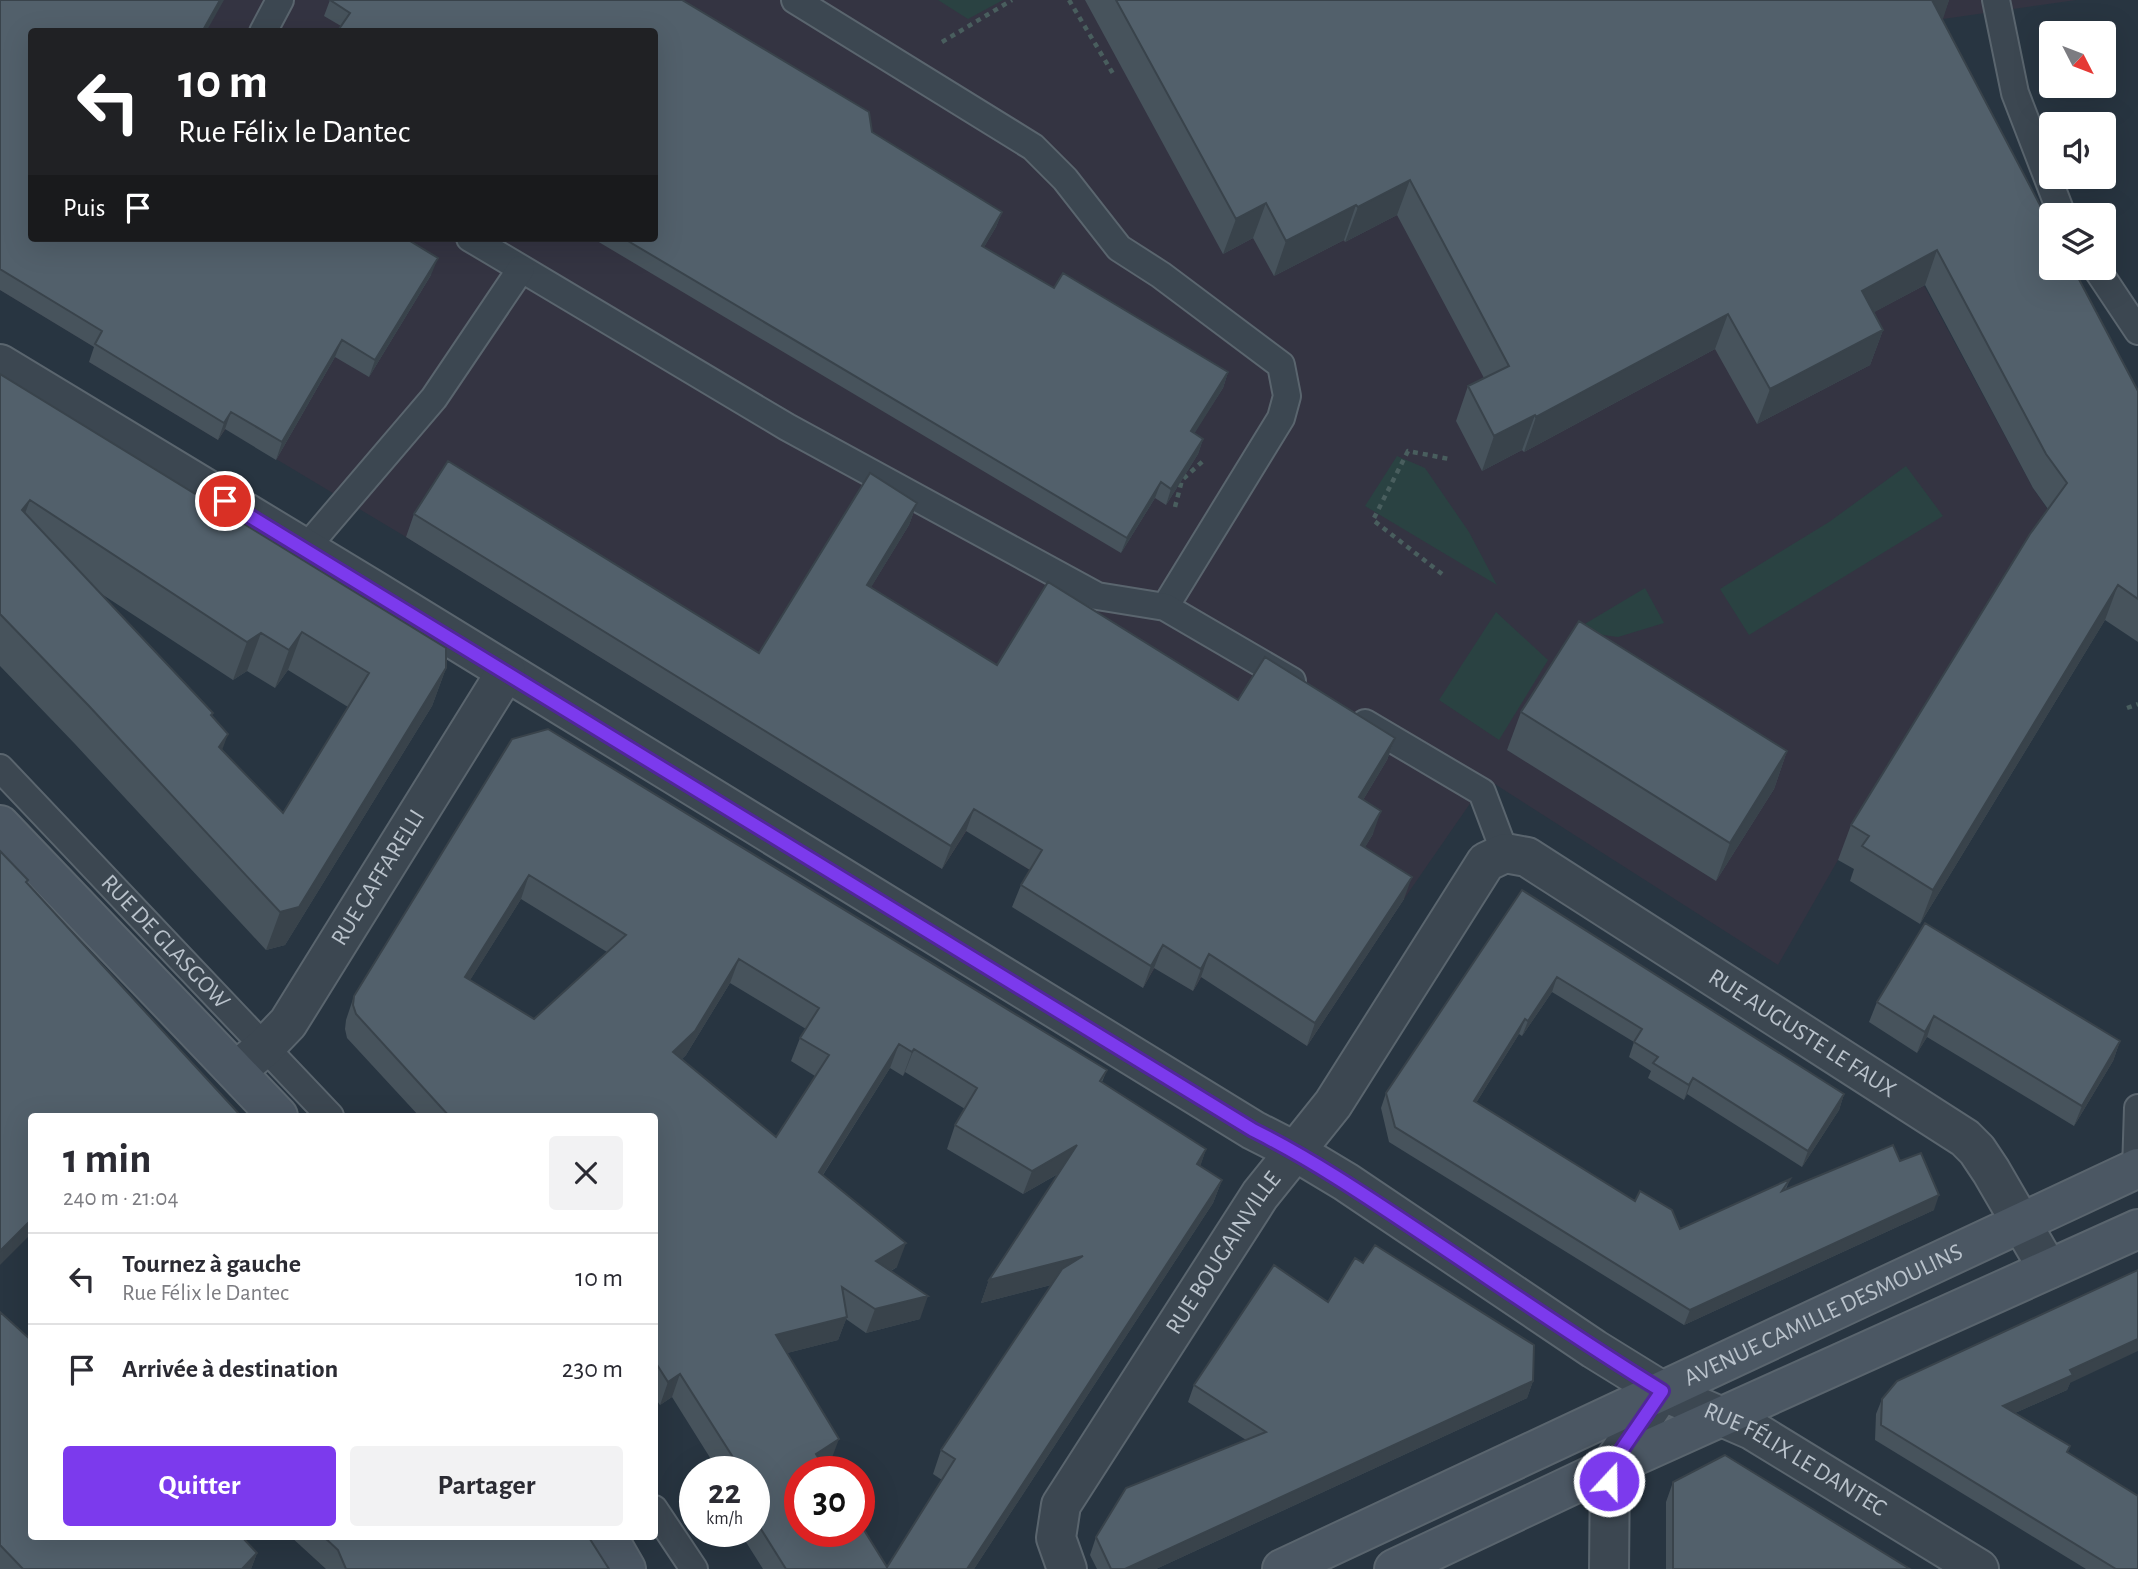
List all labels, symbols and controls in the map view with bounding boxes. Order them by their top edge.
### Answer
north arrow [2039,21,2116,98]
map controls [2039,21,2116,280]
icon: left [63,56,154,147]
text: 10 m [178,58,268,107]
button: sound [2039,112,2116,189]
text: Rue Félix le Dantec [178,116,410,148]
icon: arrive [119,189,157,227]
text: Puis [63,195,105,221]
button: layers [2039,203,2116,280]
pin [195,471,255,531]
icon: arrive [206,482,244,520]
street label: RUE CAFFARELLI [327,805,429,950]
street label: RUE DE GLASGOW [96,870,234,1014]
street label: RUE AUGUSTE LE FAUX [1704,965,1900,1102]
button: close [549,1136,623,1210]
text: 1 min [63,1138,152,1180]
street label: RUE BOUGAINVILLE [1162,1167,1286,1339]
text: 240 m · 21:04 [63,1187,179,1210]
street label: AVENUE CAMILLE DESMOULINS [1681,1240,1966,1391]
text: Tournez à gauche [122,1251,301,1277]
icon: left [63,1260,101,1298]
text: 10 m [575,1265,623,1291]
text: Rue Félix le Dantec [122,1282,289,1305]
icon: arrive [63,1351,101,1389]
text: Arrivée à destination [122,1356,338,1382]
text: 230 m [562,1356,623,1382]
street label: RUE FÉLIX LE DANTEC [1700,1399,1890,1521]
position arrow [1572,1444,1646,1518]
button: Quitter [63,1446,336,1526]
button: Partager [350,1446,623,1526]
speed limit sign: 30 [784,1456,875,1547]
text: 22 [708,1475,741,1510]
text: km/h [706,1510,743,1528]

